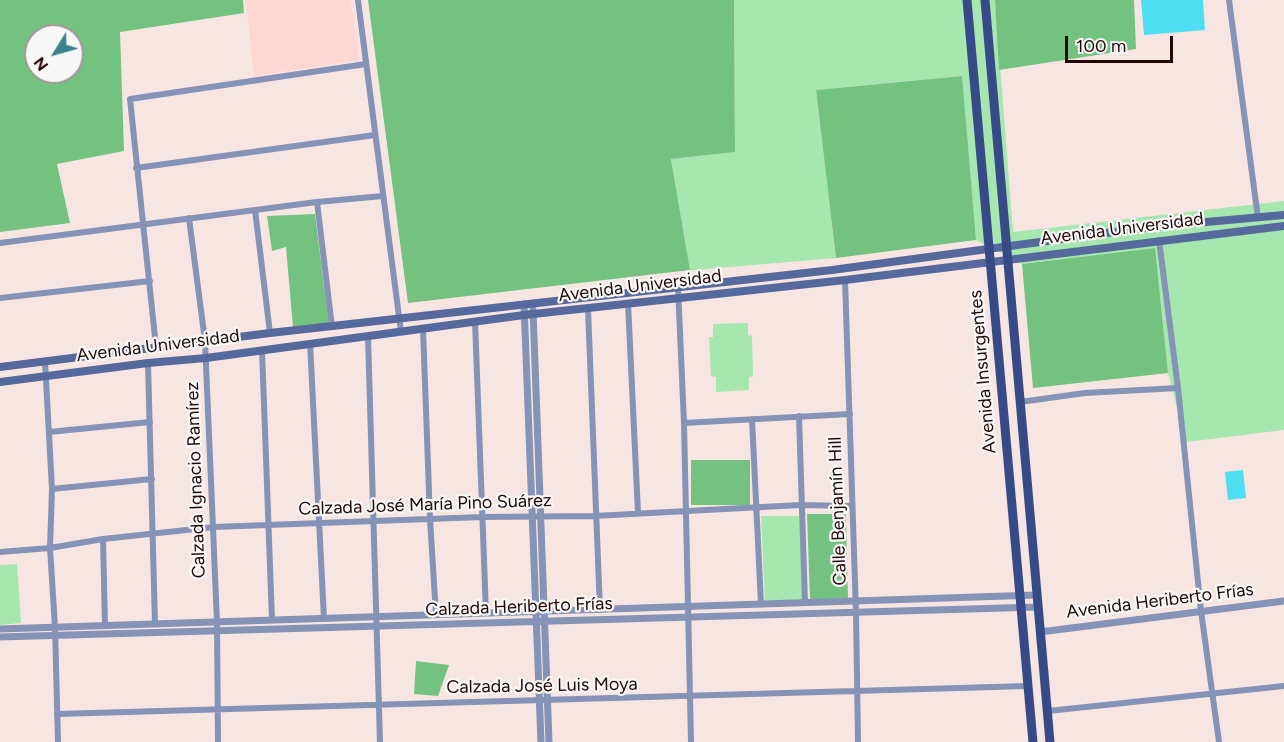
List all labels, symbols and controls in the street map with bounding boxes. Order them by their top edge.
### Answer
north arrow [24,24,84,84]
scale bar [1068,24,1176,62]
text: 100 m [1076,35,1126,57]
text: N [30,53,52,75]
street label: Avenida Universidad [1039,208,1205,250]
street label: Avenida Universidad [557,265,723,307]
street label: Avenida Insurgentes [965,289,1001,455]
street label: Avenida Universidad [75,325,241,367]
street label: Calzada Ignacio Ramírez [182,381,210,579]
street label: Calle Benjamín Hill [825,436,851,586]
street label: Calzada José María Pino Suárez [298,490,552,520]
street label: Avenida Heriberto Frías [1065,579,1255,623]
street label: Calzada Heriberto Frías [425,593,613,621]
street label: Calzada José Luis Moya [446,674,638,698]

